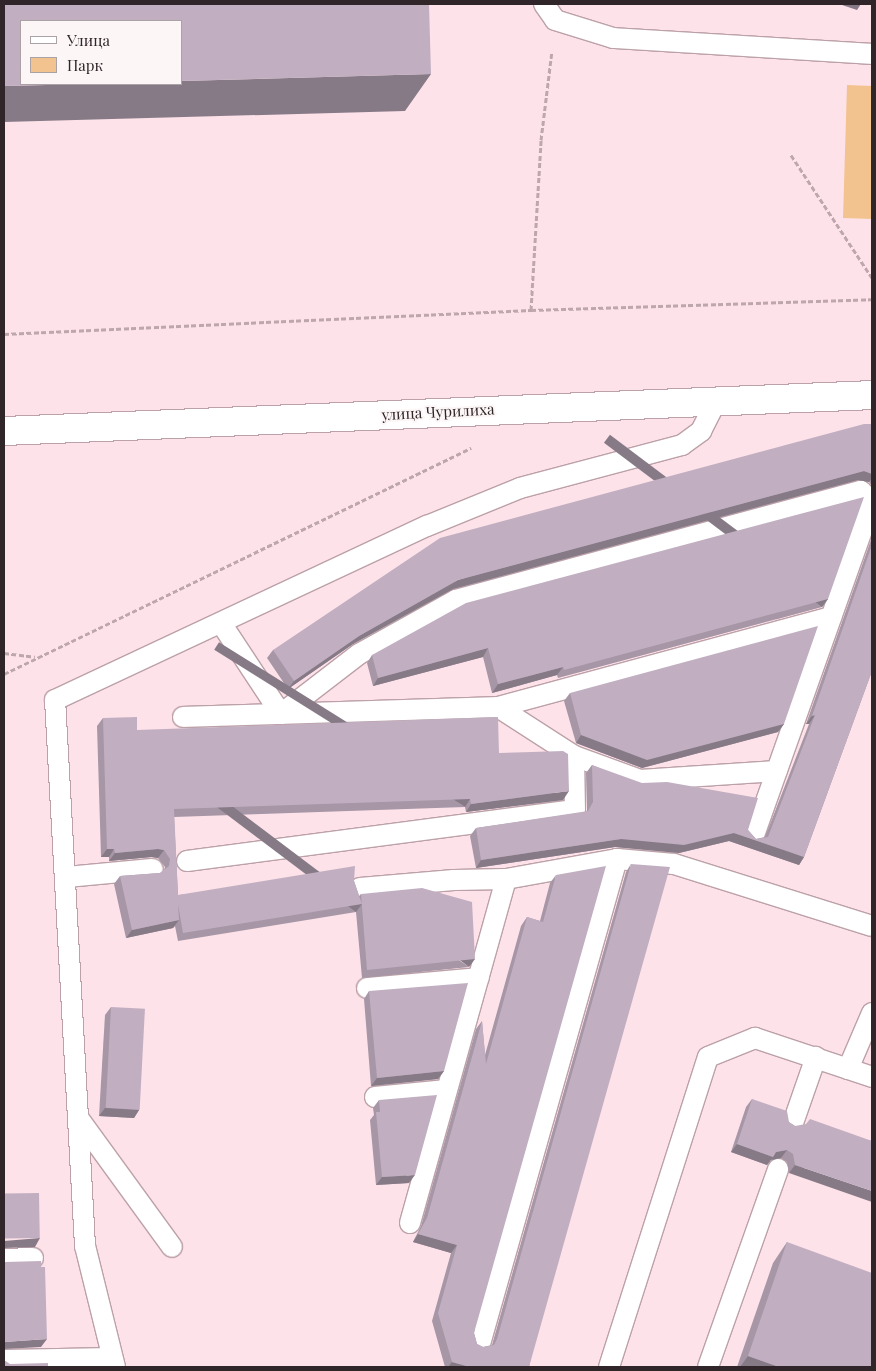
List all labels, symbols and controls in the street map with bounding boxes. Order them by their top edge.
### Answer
legend [20,20,182,85]
text: Улица [67,30,110,50]
text: Парк [67,55,103,75]
street label: улица Чурилиха [381,400,495,424]

